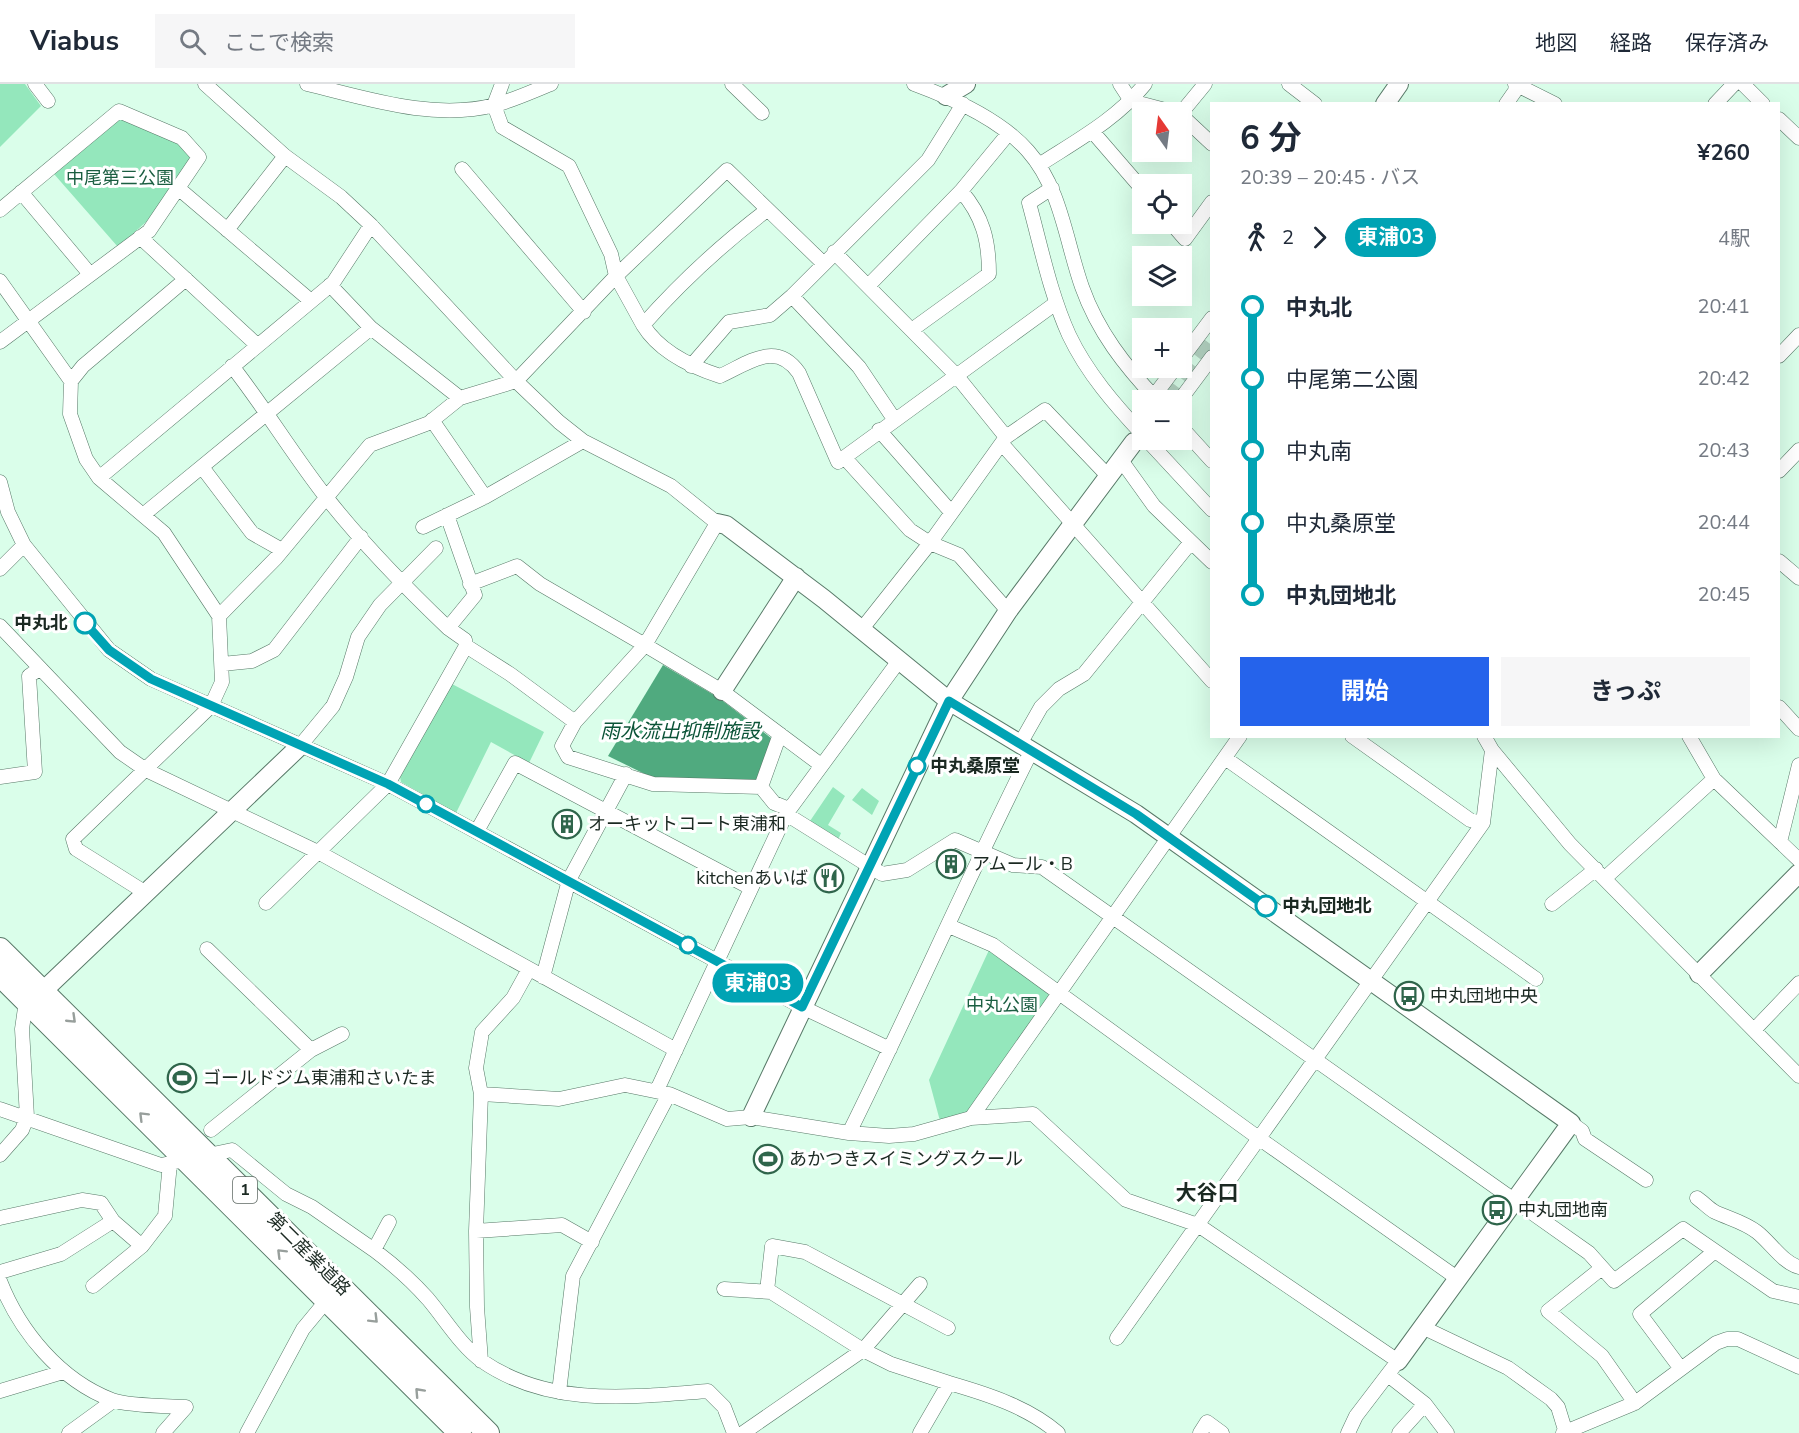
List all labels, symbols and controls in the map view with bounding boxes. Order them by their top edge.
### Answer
search box [155,14,575,68]
text: Viabus [30,22,119,60]
icon: search [176,25,209,58]
text: ここで検索 [224,28,334,58]
text: 地図 [1535,29,1577,57]
text: 経路 [1610,29,1652,57]
text: 保存済み [1685,29,1769,57]
north arrow [1132,102,1192,162]
map controls [1132,102,1192,450]
text: 6 分 [1240,116,1302,161]
text: ¥260 [1697,138,1750,168]
text: 20:39 – 20:45 · バス [1240,164,1420,191]
park label: 中尾第三公園 [66,166,174,190]
button: locate [1132,174,1192,234]
icon: walk [1240,221,1273,254]
icon: forward [1303,221,1336,254]
text: 東浦03 [1357,223,1424,251]
text: 2 [1282,224,1294,251]
text: 4駅 [1718,225,1750,252]
button: layers [1132,246,1192,306]
text: 中丸北 [1286,293,1352,323]
text: 20:41 [1697,293,1750,320]
button: + [1132,318,1192,378]
text: 中尾第二公園 [1286,365,1418,395]
text: 20:42 [1697,365,1750,392]
button: − [1132,390,1192,450]
text: 中丸南 [1286,437,1352,467]
text: 20:43 [1697,437,1750,464]
text: 中丸桑原堂 [1286,509,1396,539]
text: 20:44 [1697,509,1750,536]
text: 中丸団地北 [1286,581,1396,611]
text: 20:45 [1697,581,1750,608]
place label: 中丸北 [14,611,68,635]
marker: 中丸北 [74,612,96,634]
button: 開始 [1240,657,1489,726]
button: きっぷ [1501,657,1750,726]
water label: 雨水流出抑制施設 [600,718,763,745]
place label: 中丸桑原堂 [930,754,1020,778]
marker: 中丸桑原堂 [908,757,926,775]
unlabelled marker [417,795,435,813]
building icon: オーキットコート東浦和 [551,808,583,840]
place label: オーキットコート東浦和 [588,812,786,836]
building icon: アムール・B [935,848,967,880]
place label: アムール・B [972,852,1073,876]
restaurant icon: kitchenあいば [813,862,845,894]
place label: kitchenあいば [696,866,808,890]
place label: 中丸団地北 [1282,894,1372,918]
marker: 中丸団地北 [1255,895,1277,917]
unlabelled marker [679,936,697,954]
line badge: 東浦03 [716,964,800,1002]
text: 東浦03 [724,969,792,997]
bus stop icon: 中丸団地中央 [1393,980,1425,1012]
place label: 中丸団地中央 [1430,984,1538,1008]
park label: 中丸公園 [966,993,1038,1017]
one-way arrow [64,1012,75,1023]
sports icon: ゴールドジム東浦和さいたま [166,1062,198,1094]
place label: ゴールドジム東浦和さいたま [203,1066,436,1090]
one-way arrow [139,1113,150,1124]
sports icon: あかつきスイミングスクール [752,1143,784,1175]
place label: あかつきスイミングスクール [789,1147,1023,1171]
road number: 1 [233,1177,257,1203]
district label: 大谷口 [1176,1179,1239,1207]
bus stop icon: 中丸団地南 [1481,1194,1513,1226]
place label: 中丸団地南 [1518,1198,1608,1222]
street label: 第二産業道路 [262,1207,356,1301]
one-way arrow [278,1250,289,1261]
one-way arrow [367,1312,378,1323]
one-way arrow [415,1388,426,1398]

